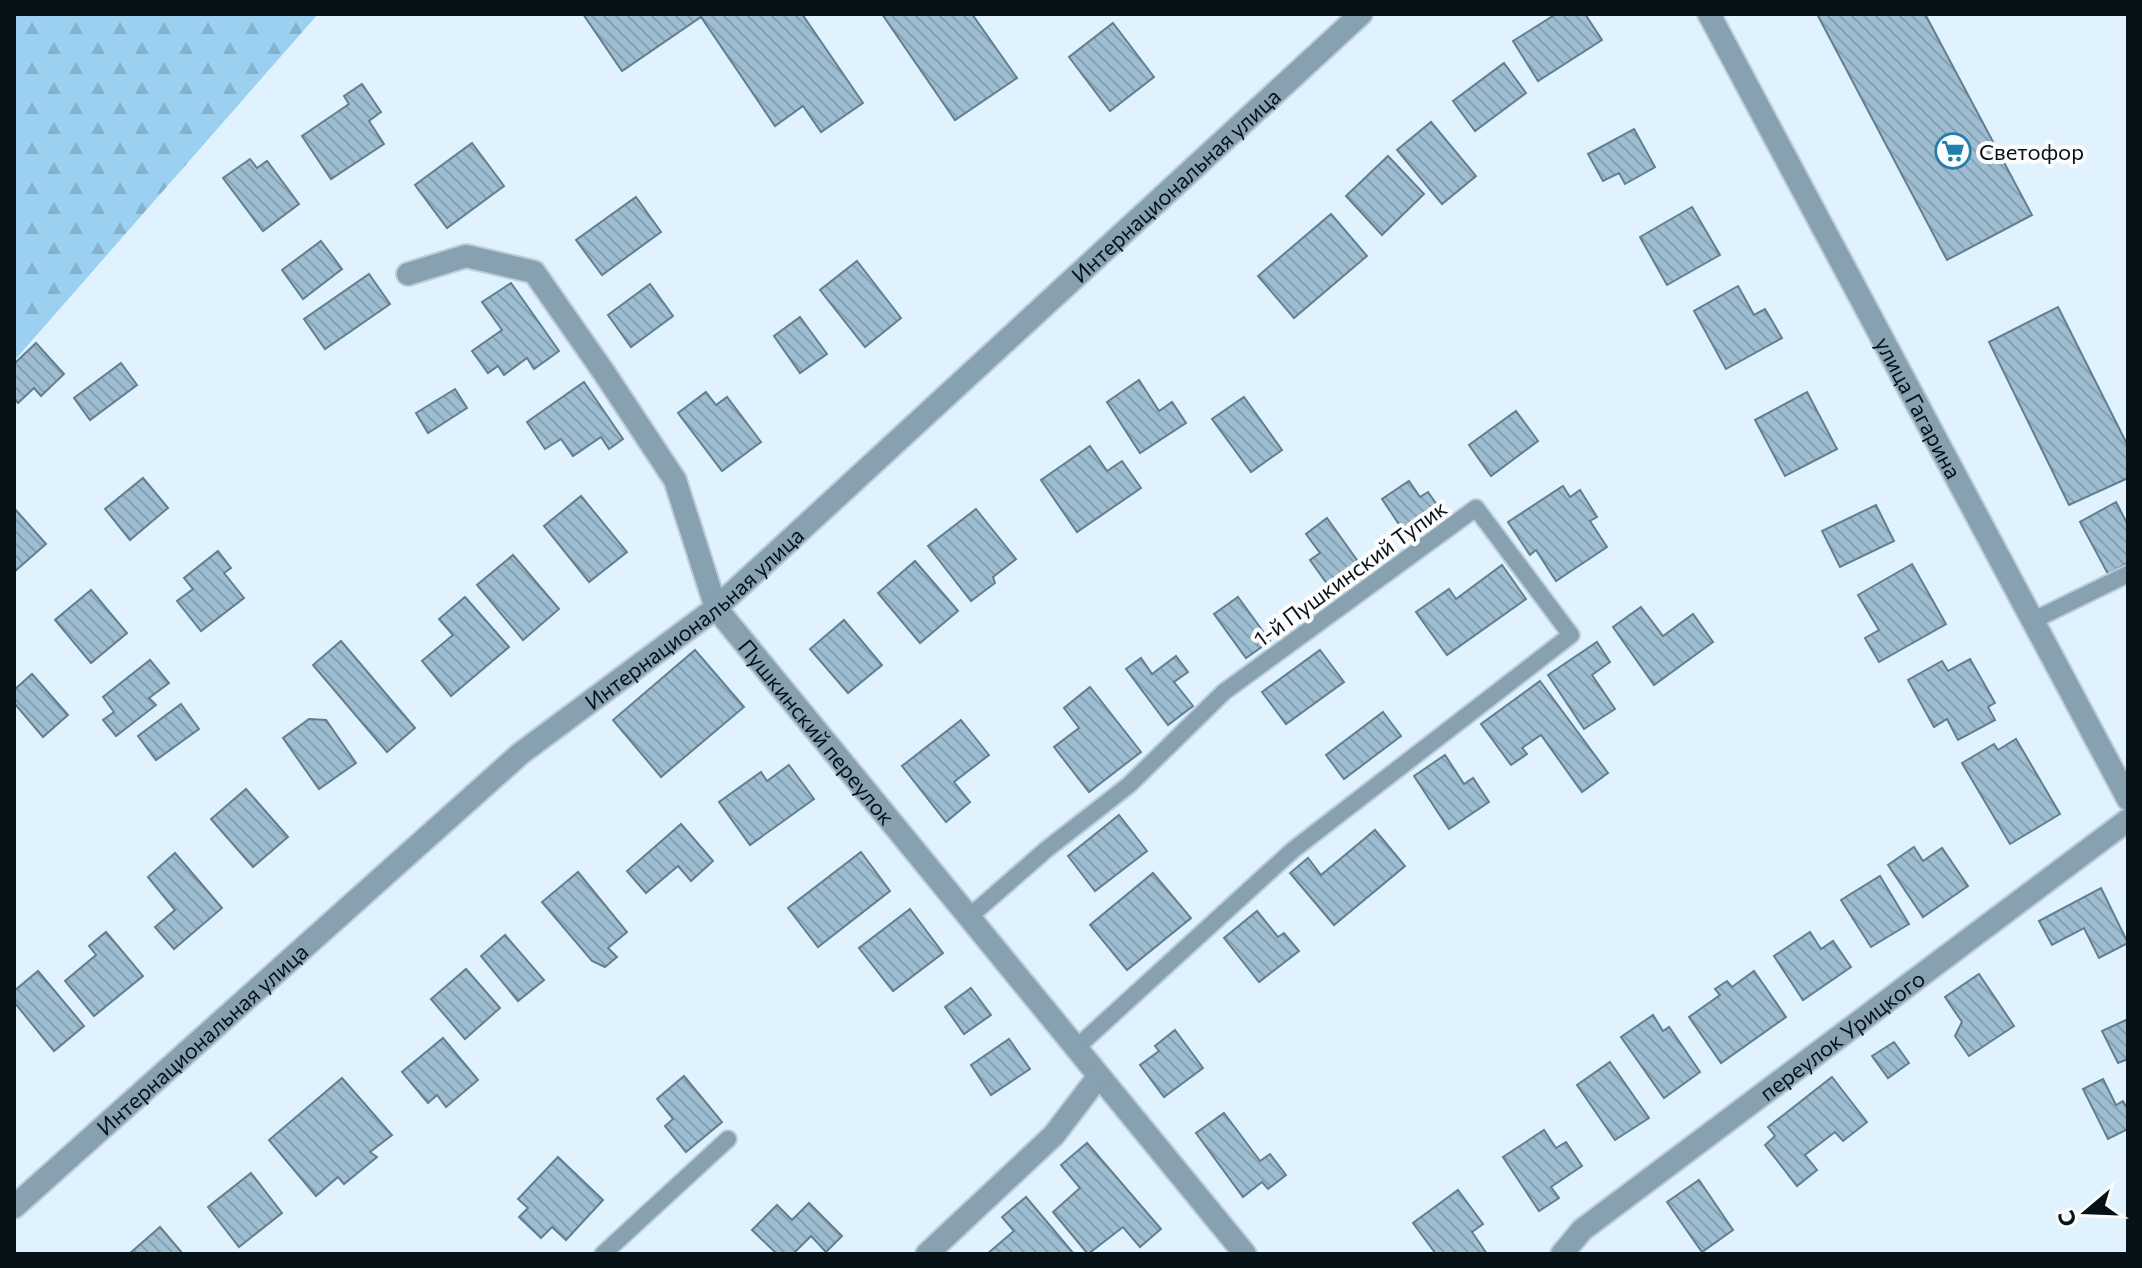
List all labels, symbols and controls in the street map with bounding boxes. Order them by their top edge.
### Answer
street label: Интернациональная улица [1065,82,1285,288]
supermarket icon: Светофор [1934,132,1972,170]
place label: Светофор [1979,138,2084,165]
street label: улица Гагарина [1870,332,1968,483]
street label: 1-й Пушкинский Тупик [1248,494,1452,652]
street label: Интернациональная улица [579,521,809,715]
street label: Пушкинский переулок [733,633,901,830]
street label: Интернациональная улица [91,937,313,1140]
street label: переулок Урицкого [1754,964,1930,1106]
north arrow [2046,1172,2126,1252]
text: С [2051,1207,2082,1230]

